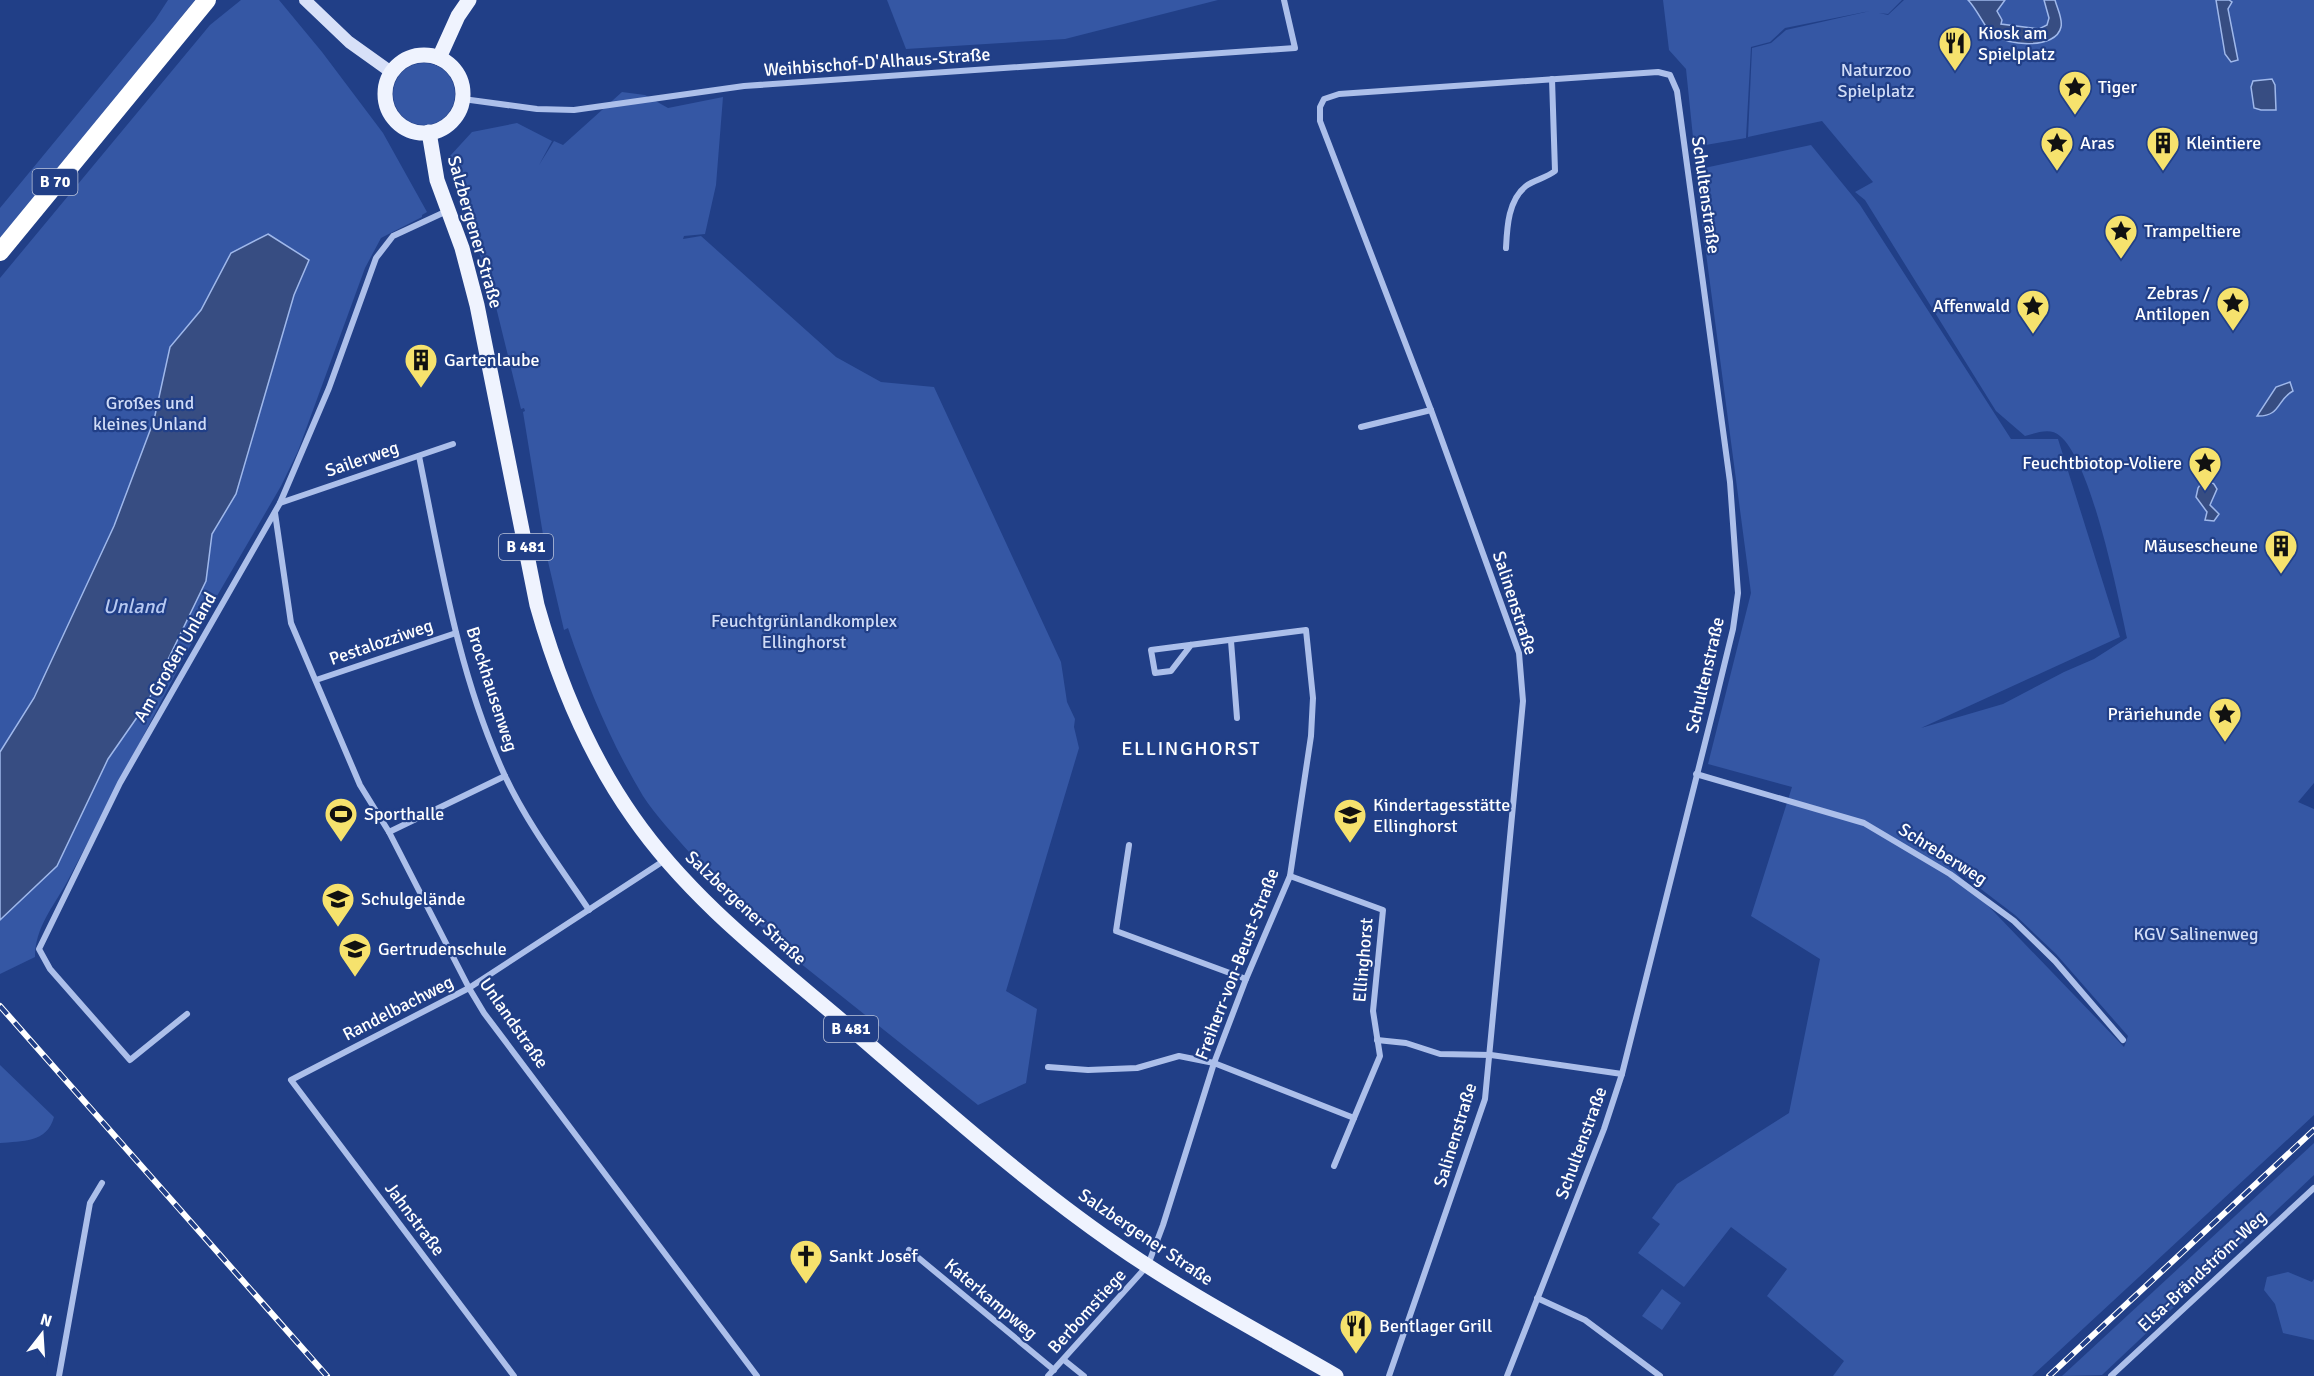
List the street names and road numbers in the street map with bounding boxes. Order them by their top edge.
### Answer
street label: Weihbischof-D'Alhaus-Straße [763,43,991,81]
street label: Schultenstraße [1687,135,1725,255]
street label: Salzbergener Straße [443,153,507,311]
road number: B 70 [32,169,78,195]
street label: Sailerweg [322,436,402,482]
road number: B 481 [499,534,553,560]
street label: Salinenstraße [1488,548,1542,658]
street label: Am Großen Unland [129,588,221,726]
street label: Pestalozziweg [326,614,436,670]
street label: Schultenstraße [1681,615,1729,735]
street label: Brockhausenweg [461,624,523,754]
street label: Schreberweg [1895,818,1991,890]
street label: Salzbergener Straße [681,846,811,970]
street label: Freiherr-von-Beust-Straße [1190,865,1284,1063]
street label: Ellinghorst [1348,917,1378,1003]
street label: Randelbachweg [339,971,457,1045]
street label: Unlandstraße [475,973,553,1073]
road number: B 481 [824,1016,878,1042]
street label: Salinenstraße [1429,1080,1481,1190]
street label: Schultenstraße [1550,1084,1612,1202]
street label: Jahnstraße [380,1178,450,1260]
street label: Salzbergener Straße [1074,1184,1218,1290]
street label: Elsa-Brändström-Weg [2133,1206,2271,1336]
street label: Katerkampweg [940,1254,1042,1344]
street label: Berbomstiege [1043,1264,1131,1358]

